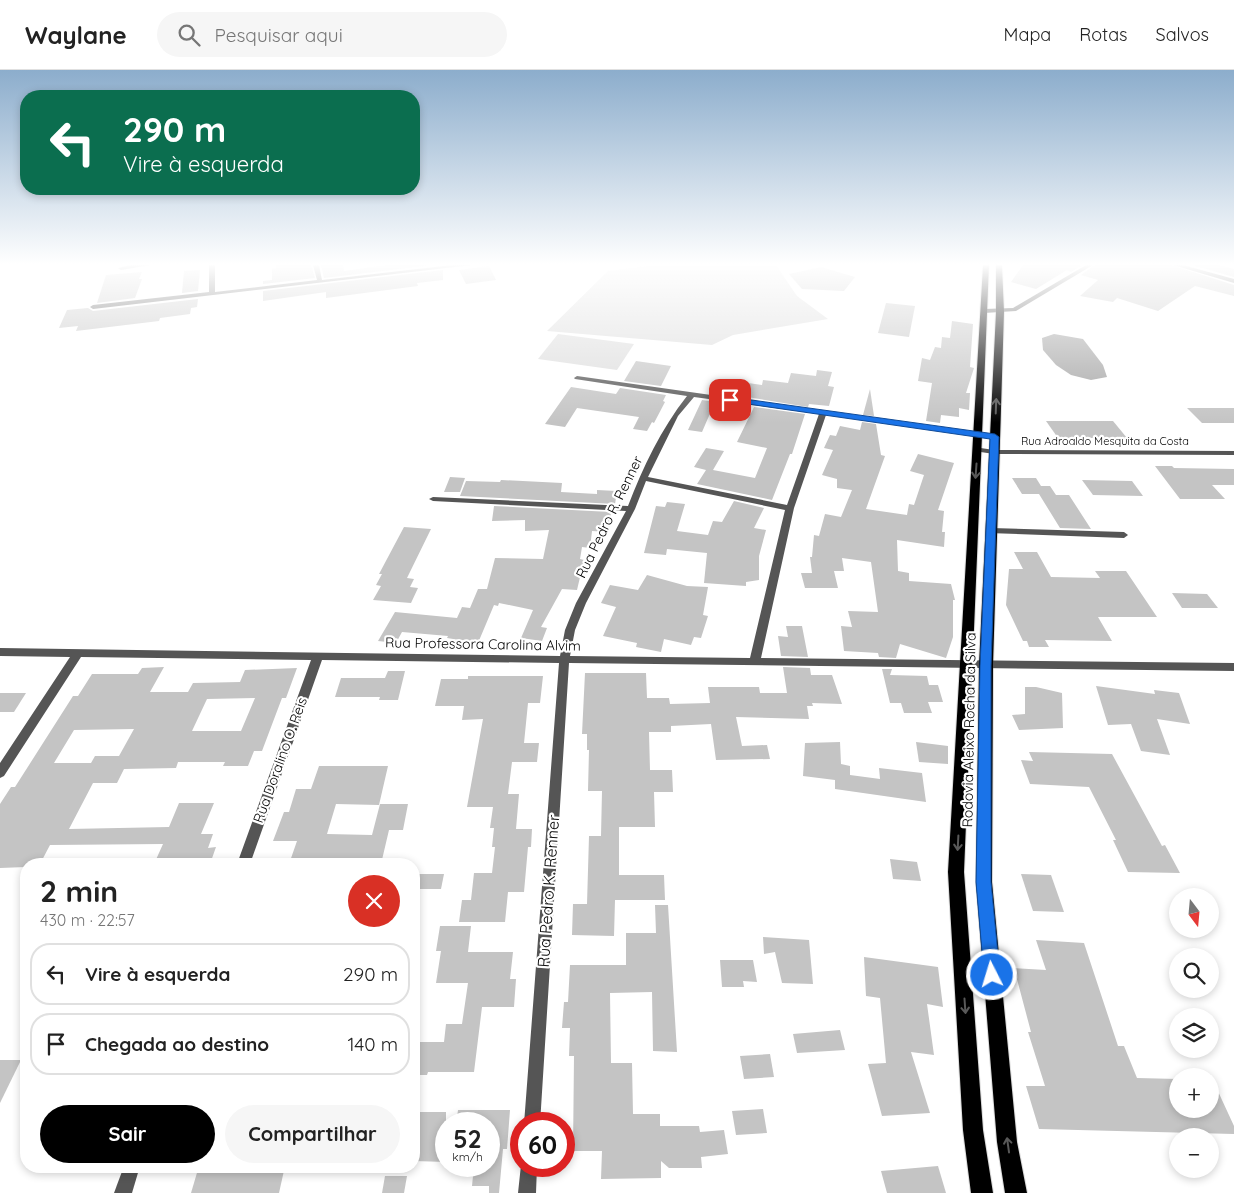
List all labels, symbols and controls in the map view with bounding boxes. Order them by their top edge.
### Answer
search box [157,12,507,57]
text: Waylane [25,20,127,50]
icon: search [175,21,203,49]
text: Pesquisar aqui [215,23,343,47]
text: Mapa [1004,23,1051,46]
text: Rotas [1079,23,1128,46]
text: Salvos [1156,23,1209,46]
text: 290 m [123,107,226,151]
icon: left [40,110,105,175]
text: Vire à esquerda [123,150,284,178]
pin [709,379,751,421]
icon: arrive [716,386,744,414]
one-way arrow [991,399,1001,415]
street label: Rua Adroaldo Mesquita da Costa [1021,434,1189,448]
street label: Rua Pedro R. Renner [572,452,647,581]
one-way arrow [971,463,980,479]
street label: Rodovia Aleixo Rocha da Silva [958,632,980,828]
street label: Rua Professora Carolina Alvim [385,633,581,655]
street label: Rua Doralino O. Reis [249,695,311,825]
street label: Rua Pedro K. Renner [533,814,563,968]
one-way arrow [953,835,962,851]
text: 2 min [40,872,118,910]
button: close [348,875,400,927]
north arrow [1169,888,1219,938]
map controls [1169,888,1219,1178]
text: 430 m · 22:57 [40,910,135,930]
position arrow [965,948,1017,1000]
button: search [1169,948,1219,998]
icon: left [42,960,70,988]
text: Vire à esquerda [85,962,230,986]
text: 290 m [343,962,398,986]
one-way arrow [960,997,969,1013]
button: layers [1169,1008,1219,1058]
icon: arrive [42,1030,70,1058]
text: Chegada ao destino [85,1032,269,1056]
text: 140 m [347,1032,398,1056]
button: + [1169,1068,1219,1118]
button: Sair [40,1105,215,1163]
button: Compartilhar [225,1105,400,1163]
speed limit sign: 60 [510,1112,575,1177]
text: 52 [453,1123,482,1154]
button: − [1169,1128,1219,1178]
one-way arrow [1003,1137,1013,1153]
text: km/h [452,1149,483,1164]

